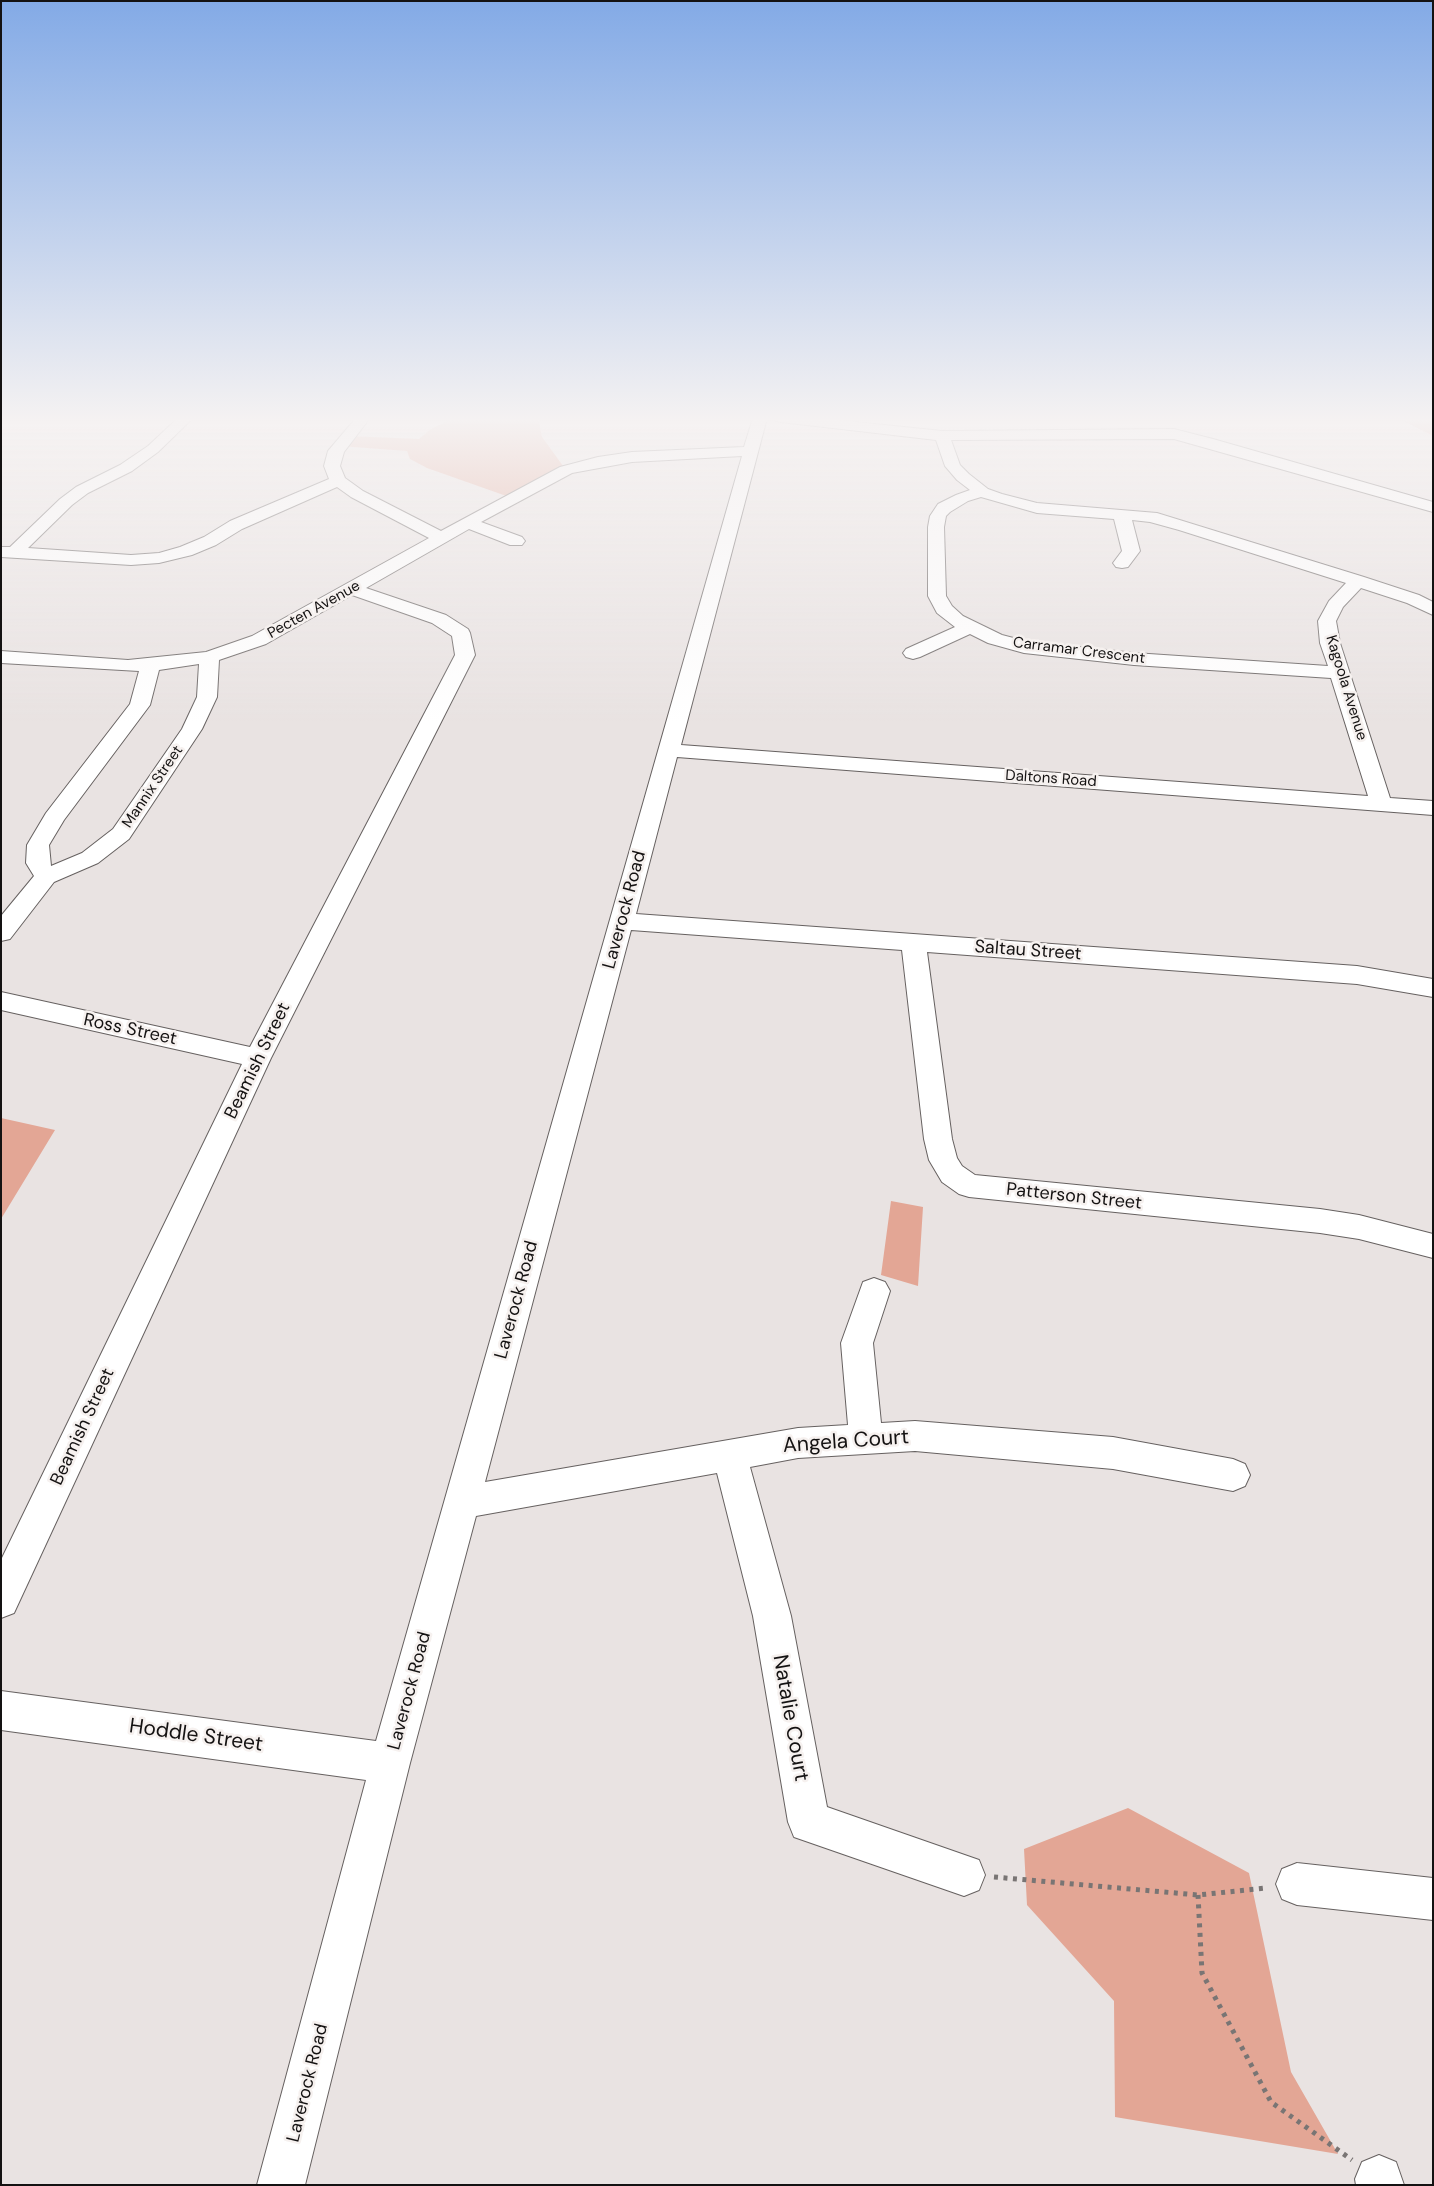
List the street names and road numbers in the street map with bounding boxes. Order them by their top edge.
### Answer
street label: Pecten Avenue [265,577,363,643]
street label: Kagoola Avenue [1321,633,1371,743]
street label: Carramar Crescent [1012,634,1146,668]
street label: Mannix Street [119,742,187,832]
street label: Daltons Road [1005,767,1097,791]
street label: Laverock Road [599,849,651,971]
street label: Saltau Street [974,936,1082,966]
street label: Beamish Street [221,999,295,1123]
street label: Ross Street [81,1010,179,1050]
street label: Patterson Street [1005,1179,1143,1215]
street label: Laverock Road [491,1239,543,1361]
street label: Beamish Street [46,1365,120,1489]
street label: Angela Court [782,1425,910,1459]
street label: Laverock Road [384,1630,436,1752]
street label: Natalie Court [766,1653,814,1783]
street label: Hoddle Street [128,1714,264,1758]
street label: Laverock Road [283,2022,333,2144]

